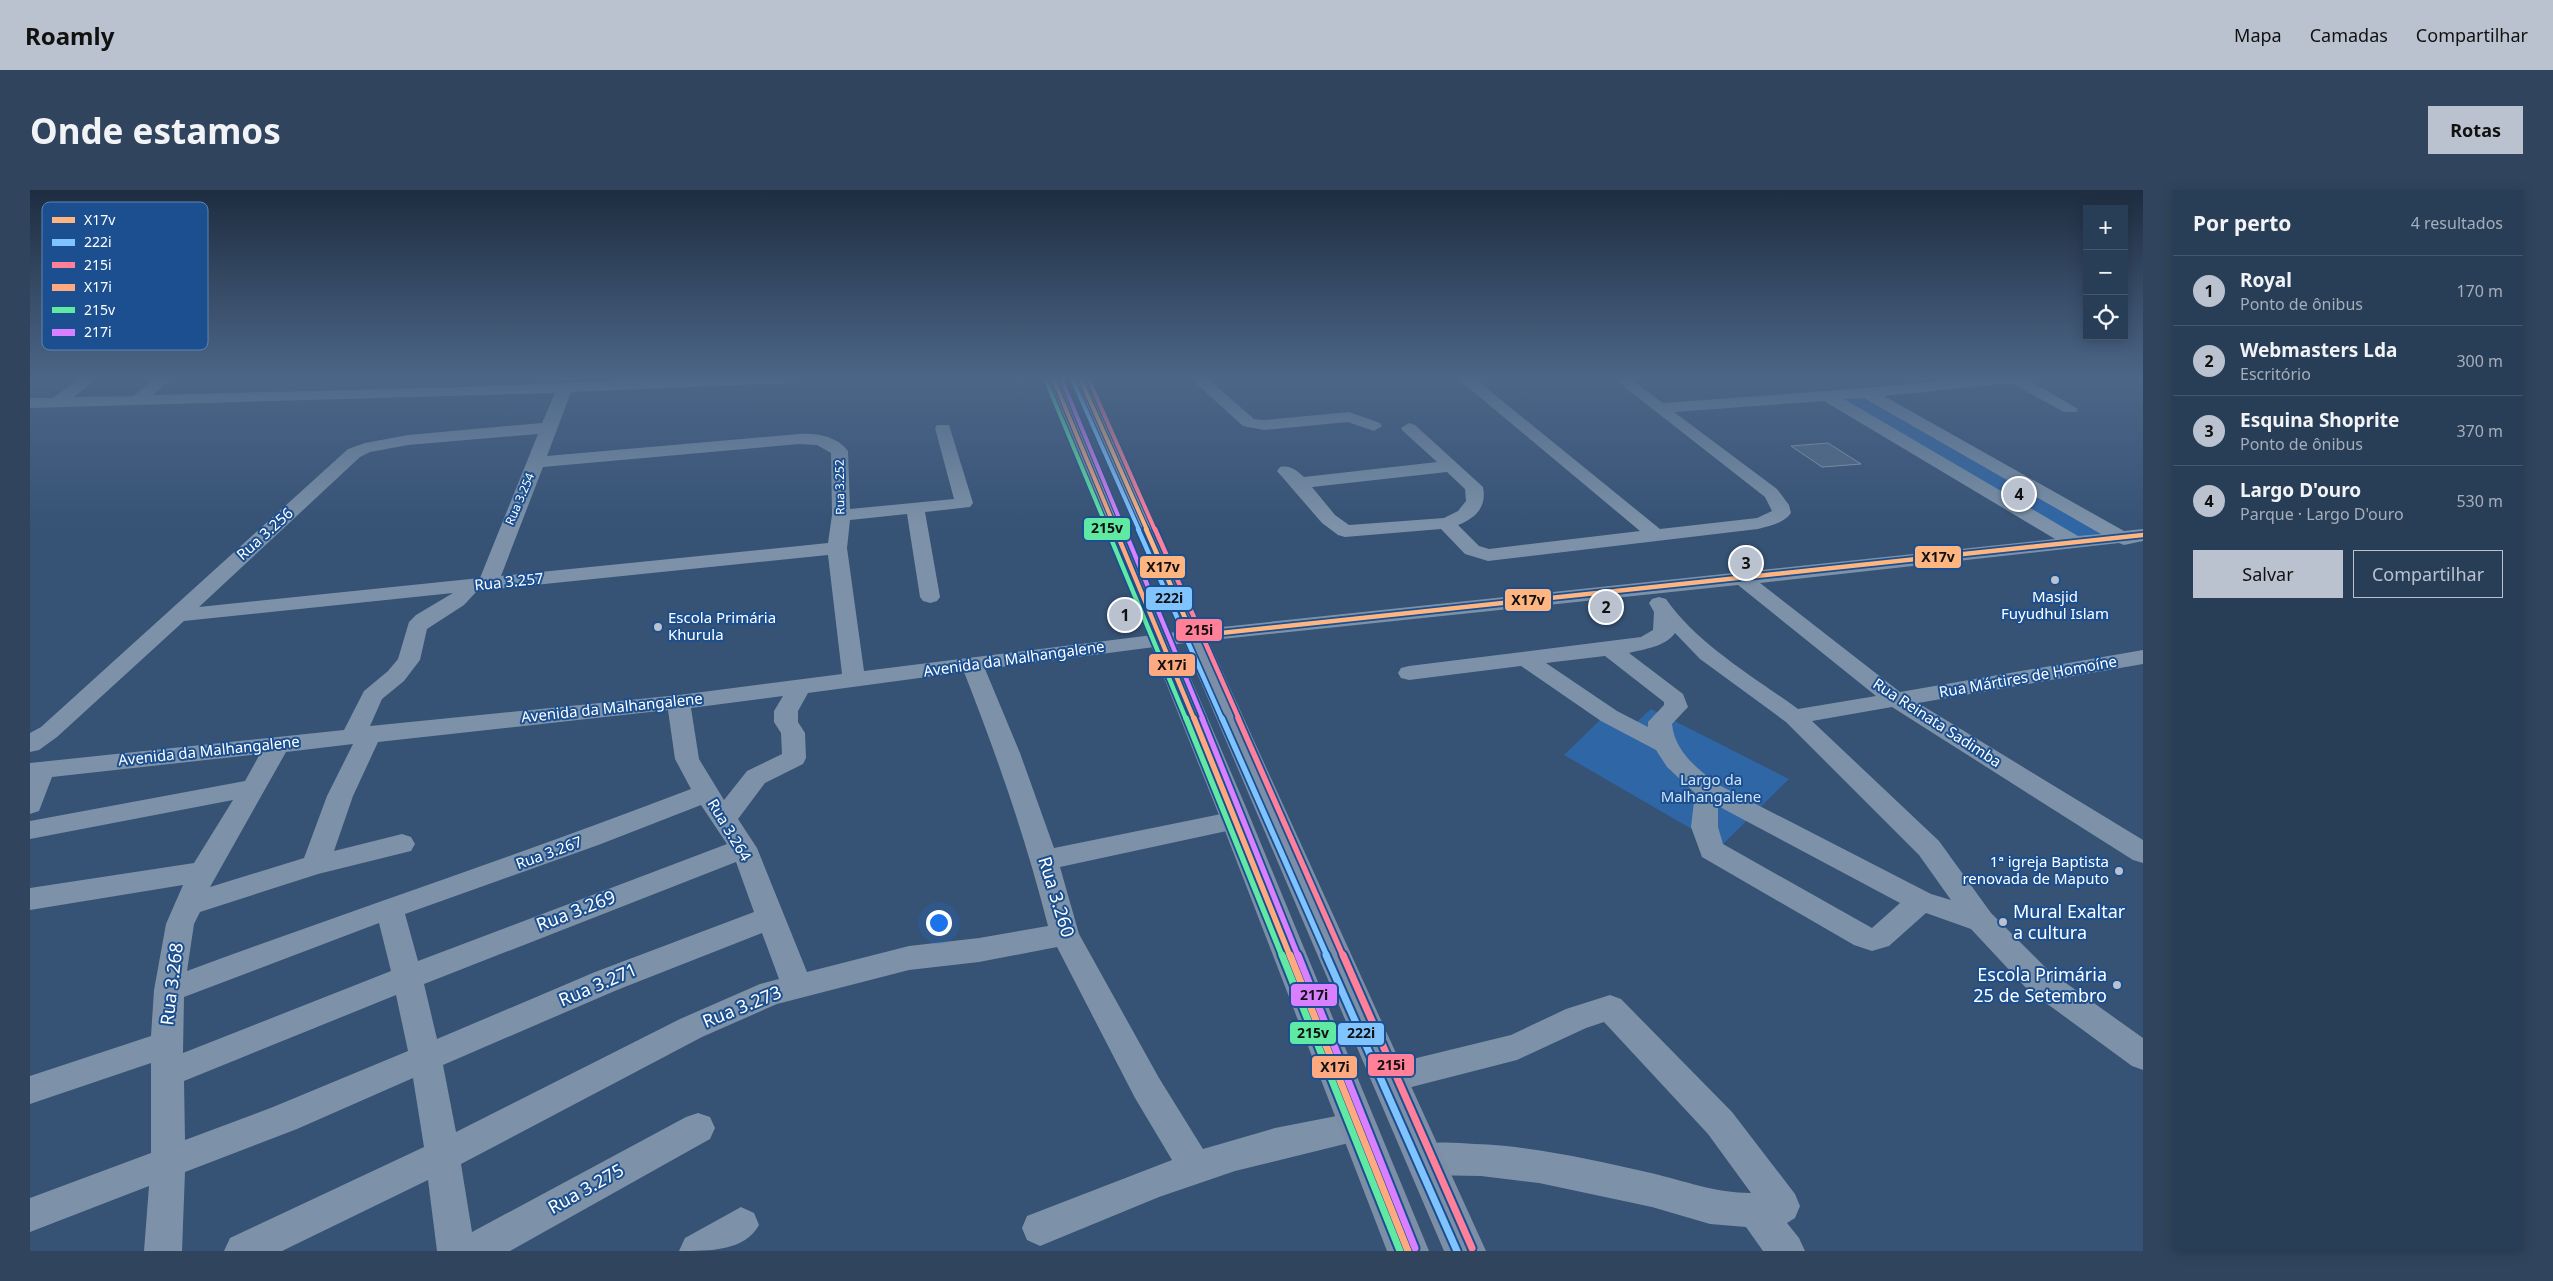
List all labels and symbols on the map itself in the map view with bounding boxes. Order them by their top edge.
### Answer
legend [42,202,208,350]
text: X17v [84,210,116,229]
text: 222i [84,232,112,251]
text: 215i [84,255,112,274]
text: X17i [84,277,112,296]
text: 215v [84,300,116,319]
text: 217i [84,322,112,341]
street label: Rua 3.252 [831,459,848,515]
street label: Rua 3.254 [501,470,538,528]
pin: 4 [2003,475,2035,513]
street label: Rua 3.256 [232,503,297,564]
line badge: 215v [1083,517,1131,541]
text: 215v [1091,518,1123,537]
pin: 3 [1730,544,1762,582]
line badge: X17v [1914,545,1962,569]
text: X17v [1921,547,1955,566]
line badge: X17v [1139,555,1186,579]
text: X17v [1146,557,1180,576]
street label: Rua 3.257 [473,567,544,595]
marker: Masjid Fuyudhul Islam [2049,574,2061,586]
line badge: 222i [1145,586,1193,611]
place label: Masjid Fuyudhul Islam [2001,586,2109,623]
text: 222i [1155,588,1183,607]
line badge: X17v [1504,588,1552,612]
pin: 2 [1590,588,1622,626]
text: X17v [1511,590,1545,609]
pin: 1 [1109,596,1141,634]
place label: Escola Primária Khurula [668,607,776,644]
line badge: 215i [1175,618,1223,642]
text: 215i [1185,620,1213,639]
marker: Escola Primária Khurula [652,621,664,633]
street label: Avenida da Malhangalene [922,635,1106,681]
street label: Rua Mártires de Homoíne [1937,651,2118,702]
line badge: X17i [1148,653,1196,677]
text: X17i [1157,655,1187,674]
street label: Rua Reinata Sadimba [1869,673,2006,771]
street label: Avenida da Malhangalene [520,688,704,726]
street label: Avenida da Malhangalene [117,731,301,769]
park label: Largo da Malhangalene [1661,769,1761,806]
street label: Rua 3.264 [703,795,756,865]
street label: Rua 3.267 [513,831,585,873]
place label: 1ª igreja Baptista renovada de Maputo [1962,851,2109,888]
street label: Rua 3.260 [1033,853,1081,940]
marker: 1ª igreja Baptista renovada de Maputo [2113,865,2125,877]
street label: Rua 3.269 [533,884,619,936]
place label: Mural Exaltar a cultura [2013,899,2126,944]
your location [926,910,952,936]
marker: Mural Exaltar a cultura [1997,916,2009,928]
street label: Rua 3.268 [154,941,188,1027]
street label: Rua 3.271 [555,957,641,1011]
place label: Escola Primária 25 de Setembro [1973,962,2107,1007]
street label: Rua 3.273 [699,979,785,1033]
marker: Escola Primária 25 de Setembro [2111,979,2123,991]
line badge: 217i [1290,983,1338,1007]
text: 217i [1300,985,1328,1004]
line badge: 215v [1289,1021,1337,1045]
line badge: 222i [1337,1022,1385,1046]
text: 215v [1297,1023,1329,1042]
text: 222i [1347,1023,1375,1042]
line badge: 215i [1367,1053,1415,1077]
line badge: X17i [1311,1055,1358,1079]
text: 215i [1377,1055,1405,1074]
text: X17i [1320,1057,1350,1076]
street label: Rua 3.275 [543,1157,628,1219]

